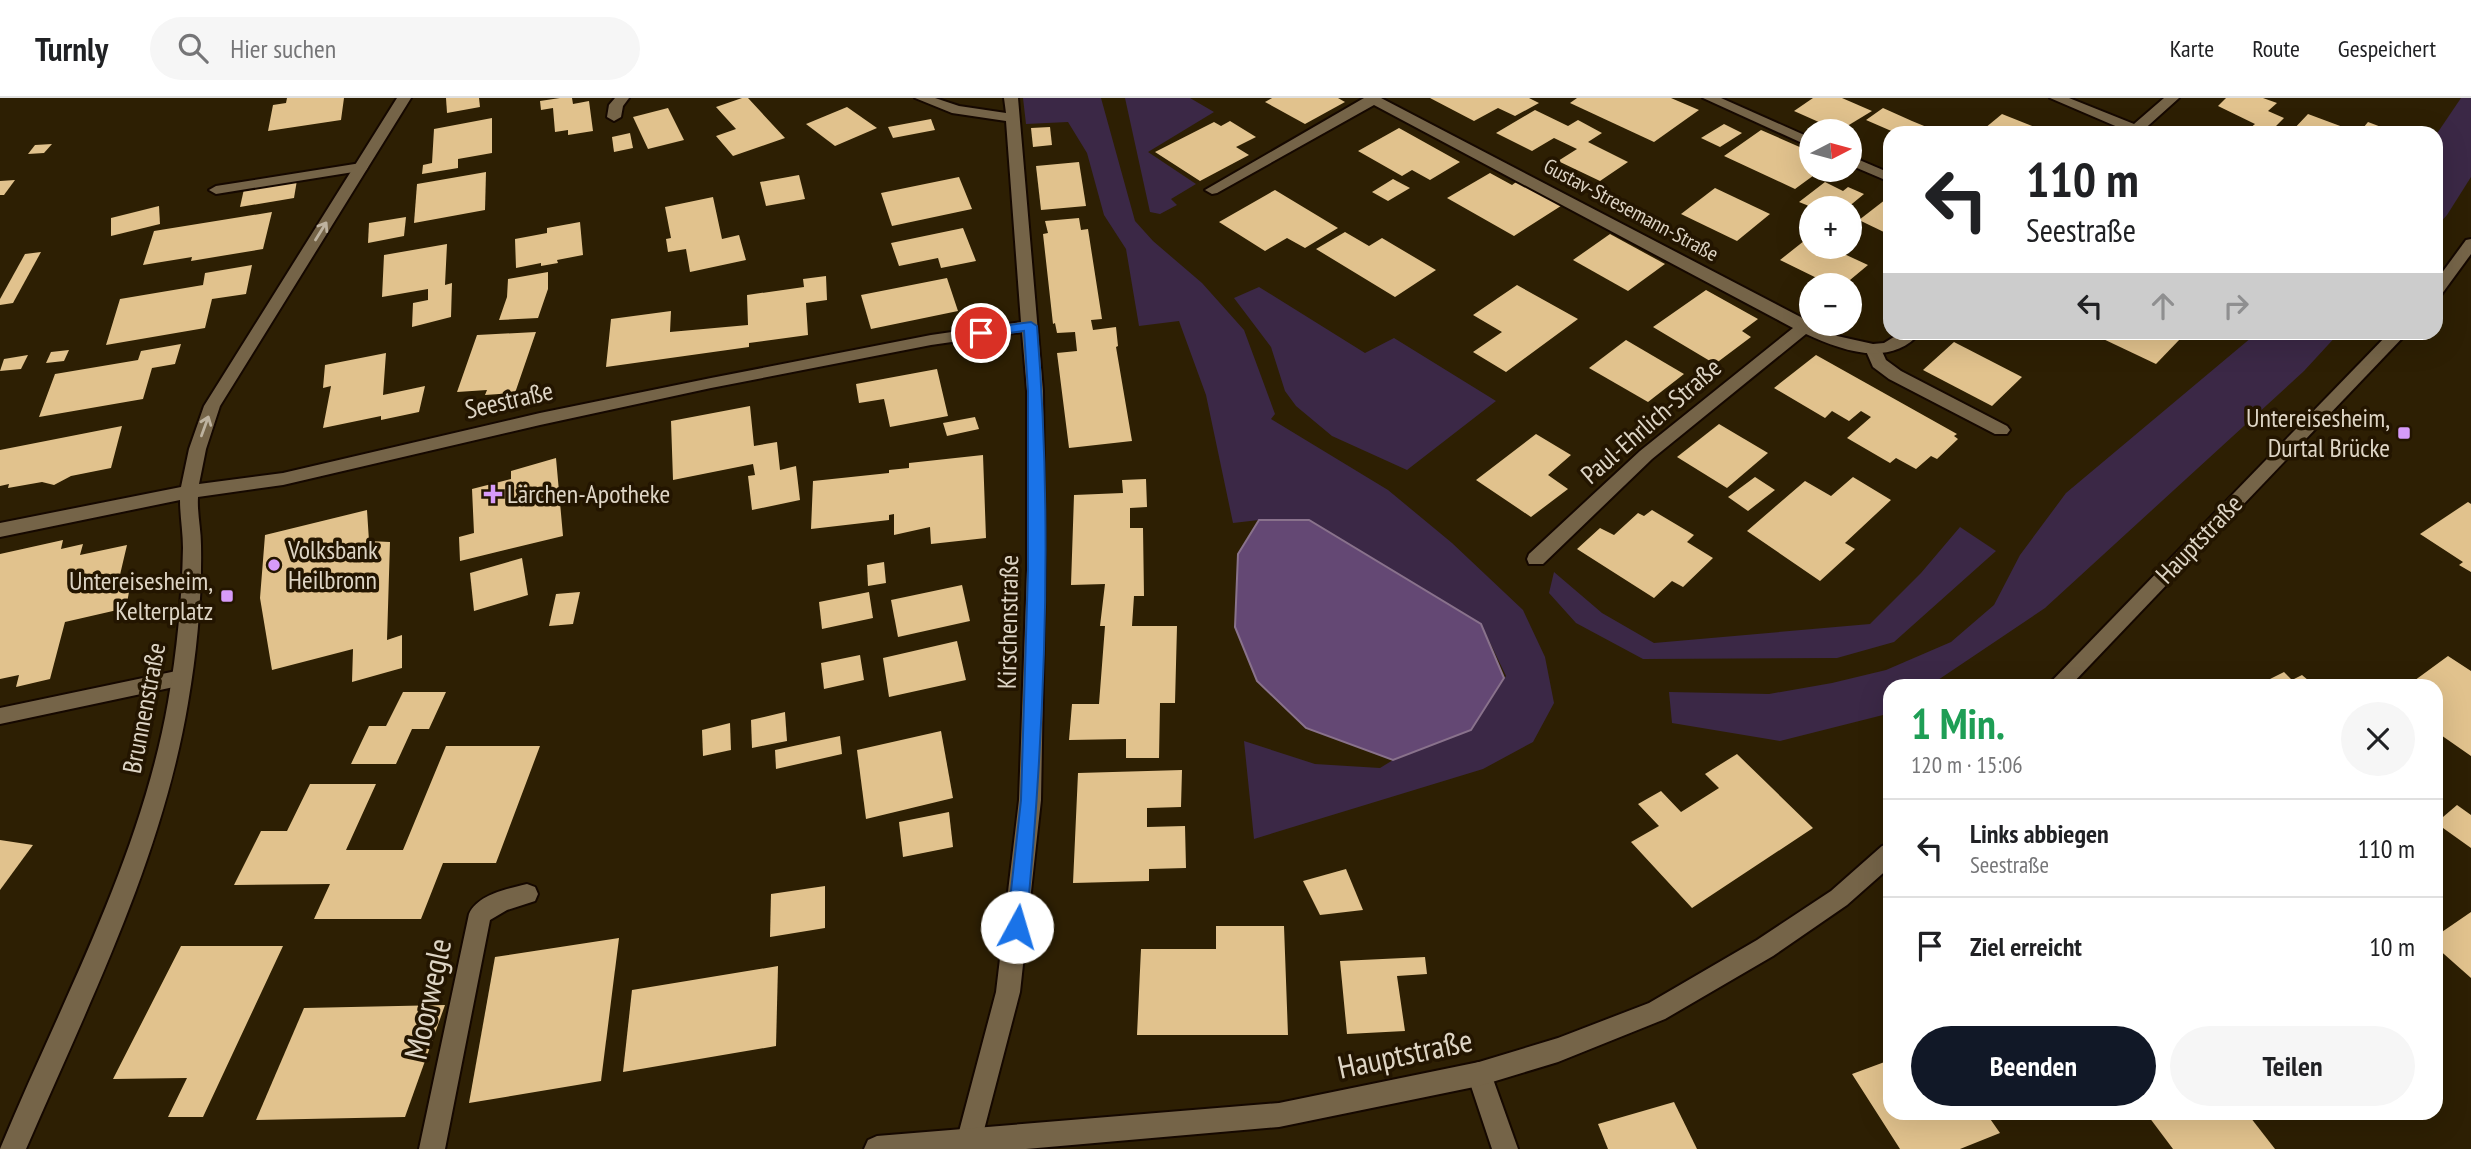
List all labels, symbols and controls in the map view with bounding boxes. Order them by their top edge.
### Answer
search box [150,17,640,80]
text: Turnly [35,27,108,70]
icon: search [174,29,212,67]
text: Hier suchen [230,32,336,65]
text: Karte [2170,33,2214,64]
text: Route [2252,33,2300,64]
text: Gespeichert [2338,33,2436,64]
north arrow [1799,119,1862,182]
map controls [1799,119,1862,336]
text: 110 m [2026,147,2139,211]
street label: Gustav-Stresemann-Straße [1539,152,1723,267]
icon: left [1911,154,2002,245]
button: + [1799,196,1862,259]
text: Seestraße [2026,209,2136,251]
one-way arrow [313,222,328,241]
button: − [1799,273,1862,336]
icon: left [2071,287,2109,325]
icon: ahead [2144,287,2182,325]
icon: right [2217,287,2255,325]
pin [951,303,1011,363]
icon: arrive [962,314,1000,352]
street label: Paul-Ehrlich-Straße [1574,351,1728,491]
street label: Seestraße [462,373,556,426]
place label: Untereisesheim, Durtal Brücke [2246,401,2390,464]
one-way arrow [200,416,212,438]
marker: Untereisesheim, Durtal Brücke [2396,425,2412,441]
place label: Lärchen-Apotheke [507,477,670,510]
marker: Lärchen-Apotheke [485,486,501,502]
street label: Hauptstraße [2148,487,2249,590]
place label: Volksbank Heilbronn [287,533,378,596]
street label: Kirschenstraße [990,555,1025,689]
marker: Volksbank Heilbronn [266,557,282,573]
place label: Untereisesheim, Kelterplatz [69,564,213,627]
marker: Untereisesheim, Kelterplatz [219,588,235,604]
street label: Brunnenstraße [115,640,172,776]
text: 1 Min. [1911,696,2005,751]
button: close [2341,702,2415,776]
text: 120 m · 15:06 [1911,750,2023,779]
text: Links abbiegen [1970,817,2109,850]
icon: left [1911,829,1949,867]
text: 110 m [2357,832,2415,865]
text: Seestraße [1970,850,2049,879]
position arrow [980,890,1054,964]
icon: arrive [1911,927,1949,965]
text: Ziel erreicht [1970,930,2082,963]
text: 10 m [2369,930,2415,963]
street label: Moorwegle [394,934,460,1063]
street label: Hauptstraße [1334,1018,1476,1088]
button: Beenden [1911,1026,2156,1106]
button: Teilen [2170,1026,2415,1106]

